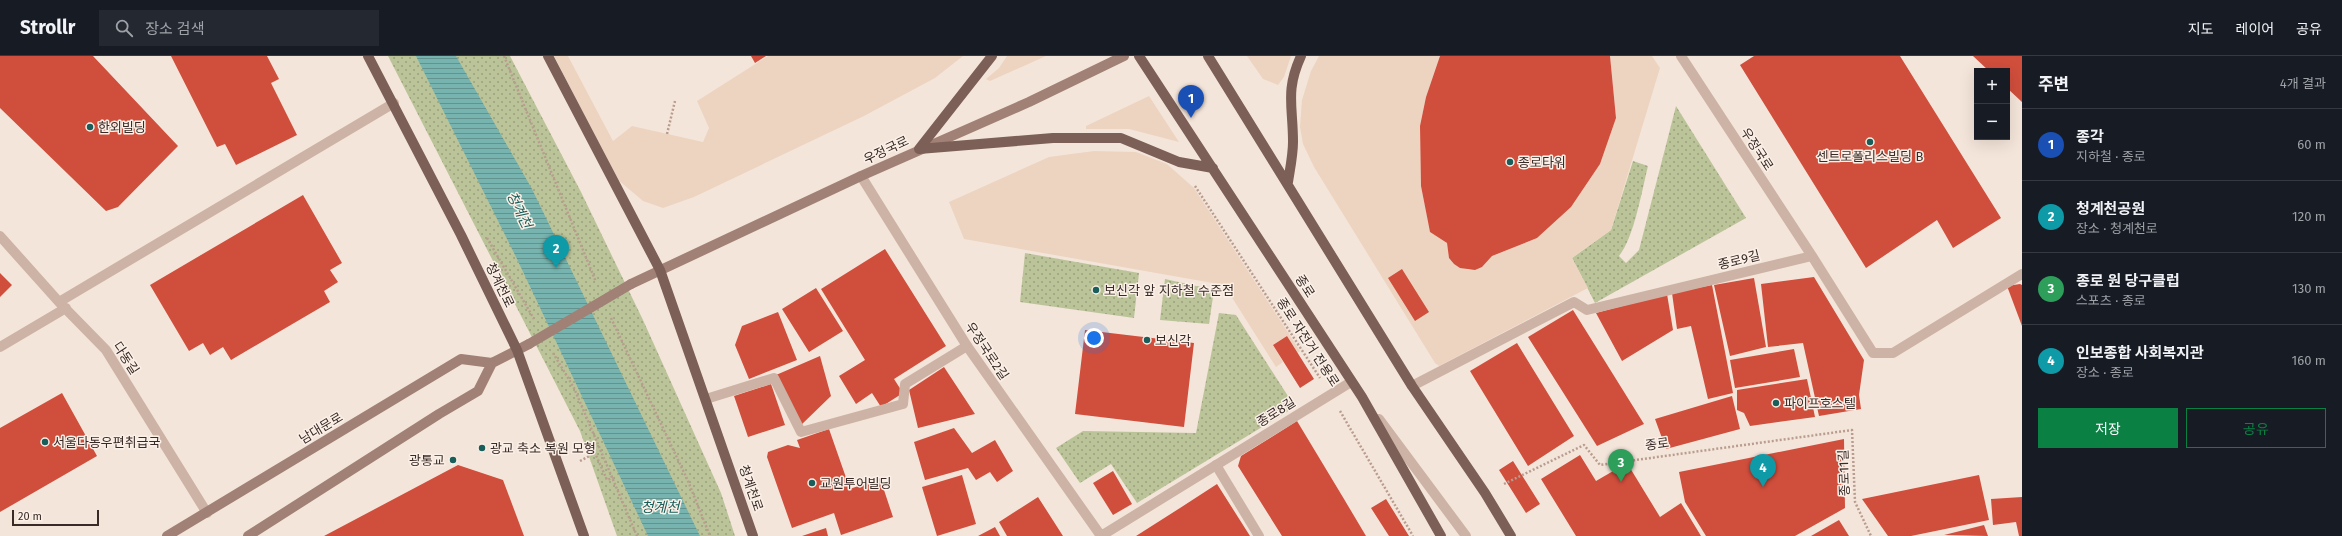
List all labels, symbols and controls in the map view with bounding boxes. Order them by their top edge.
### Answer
search box [99,10,379,46]
text: Strollr [20,16,75,39]
icon: search [113,17,135,39]
text: 장소 검색 [145,20,204,38]
text: 지도 [2188,21,2214,38]
text: 레이어 [2236,21,2274,38]
text: 공유 [2296,21,2322,38]
map controls [1974,68,2010,140]
button: + [1974,68,2010,104]
text: 주변 [2038,74,2069,95]
text: 4개 결과 [2280,76,2326,91]
pin: 1 [1178,85,1204,118]
button: − [1974,104,2010,140]
place label: 한외빌딩 [98,120,146,135]
marker: 한외빌딩 [85,122,95,132]
street label: 우정국로 [1738,125,1776,173]
text: 종각 [2076,128,2104,146]
street label: 우정국로 [861,133,911,167]
marker: 센트로폴리스빌딩 B [1865,137,1875,147]
text: 1 [2048,137,2054,152]
text: 60 m [2297,137,2326,152]
place label: 센트로폴리스빌딩 B [1816,149,1924,164]
text: 지하철 · 종로 [2076,149,2146,164]
place label: 종로타워 [1518,155,1566,170]
marker: 종로타워 [1505,157,1515,167]
water label: 청계천 [503,189,536,232]
text: 청계천공원 [2076,200,2145,218]
text: 2 [2048,209,2054,224]
text: 120 m [2292,209,2326,224]
text: 장소 · 청계천로 [2076,221,2158,236]
pin: 2 [543,235,569,268]
street label: 종로9길 [1716,248,1762,272]
street label: 청계천로 [483,260,517,310]
street label: 종로 [1292,272,1318,300]
text: 종로 원 당구클럽 [2076,272,2180,290]
text: 3 [2048,281,2054,296]
text: 130 m [2292,281,2326,296]
place label: 보신각 앞 지하철 수준점 [1104,283,1234,298]
marker: 보신각 앞 지하철 수준점 [1091,285,1101,295]
text: 스포츠 · 종로 [2076,293,2146,308]
street label: 종로 자전거 전용로 [1274,295,1342,389]
street label: 우정국로2길 [962,319,1012,383]
your location [1084,328,1104,348]
place label: 보신각 [1155,333,1191,348]
marker: 보신각 [1142,335,1152,345]
street label: 다동길 [110,339,142,377]
text: 인보종합 사회복지관 [2076,344,2204,362]
text: 4 [2047,353,2055,368]
text: 160 m [2292,353,2326,368]
text: 장소 · 종로 [2076,365,2134,380]
street label: 종로8길 [1254,394,1298,430]
place label: 파이프호스텔 [1784,396,1856,411]
marker: 파이프호스텔 [1771,398,1781,408]
button: 저장 [2038,408,2178,448]
button: 공유 [2186,408,2326,448]
street label: 남대문로 [297,409,345,447]
place label: 서울다동우편취급국 [53,435,161,450]
street label: 종로 [1644,435,1670,453]
marker: 서울다동우편취급국 [40,437,50,447]
place label: 광교 축소 복원 모형 [490,441,596,456]
marker: 광교 축소 복원 모형 [477,443,487,453]
pin: 3 [1608,449,1634,482]
street label: 종로11길 [1836,449,1852,497]
place label: 광통교 [409,453,445,468]
pin: 4 [1750,454,1776,487]
marker: 광통교 [448,455,458,465]
street label: 청계천로 [736,463,766,513]
place label: 교원투어빌딩 [820,476,892,491]
marker: 교원투어빌딩 [807,478,817,488]
water label: 청계천 [641,499,680,516]
scale bar [12,508,99,527]
text: 20 m [18,510,42,523]

